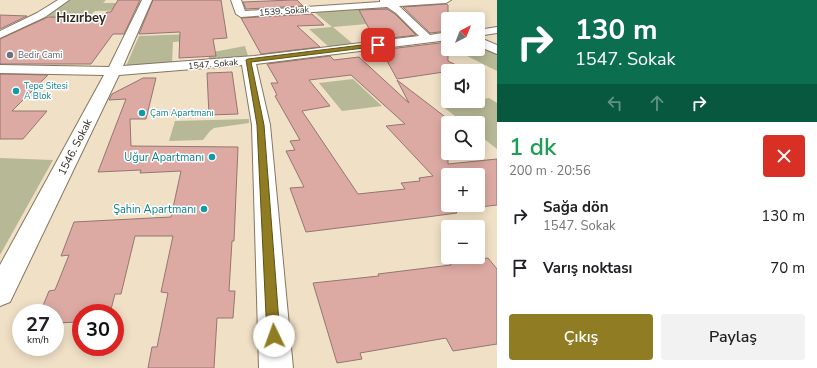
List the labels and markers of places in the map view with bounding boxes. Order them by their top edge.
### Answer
pin [361,28,395,62]
place label: Bedir Cami [18,49,62,61]
marker: Bedir Cami [5,50,15,60]
place label: Tepe Sitesi A Blok [24,80,68,102]
marker: Tepe Sitesi A Blok [11,86,21,96]
place label: Çam Apartmanı [150,107,214,119]
marker: Çam Apartmanı [137,108,147,118]
place label: Uğur Apartmanı [124,150,204,165]
marker: Uğur Apartmanı [207,152,217,162]
place label: Şahin Apartmanı [113,202,196,217]
marker: Şahin Apartmanı [199,204,209,214]

